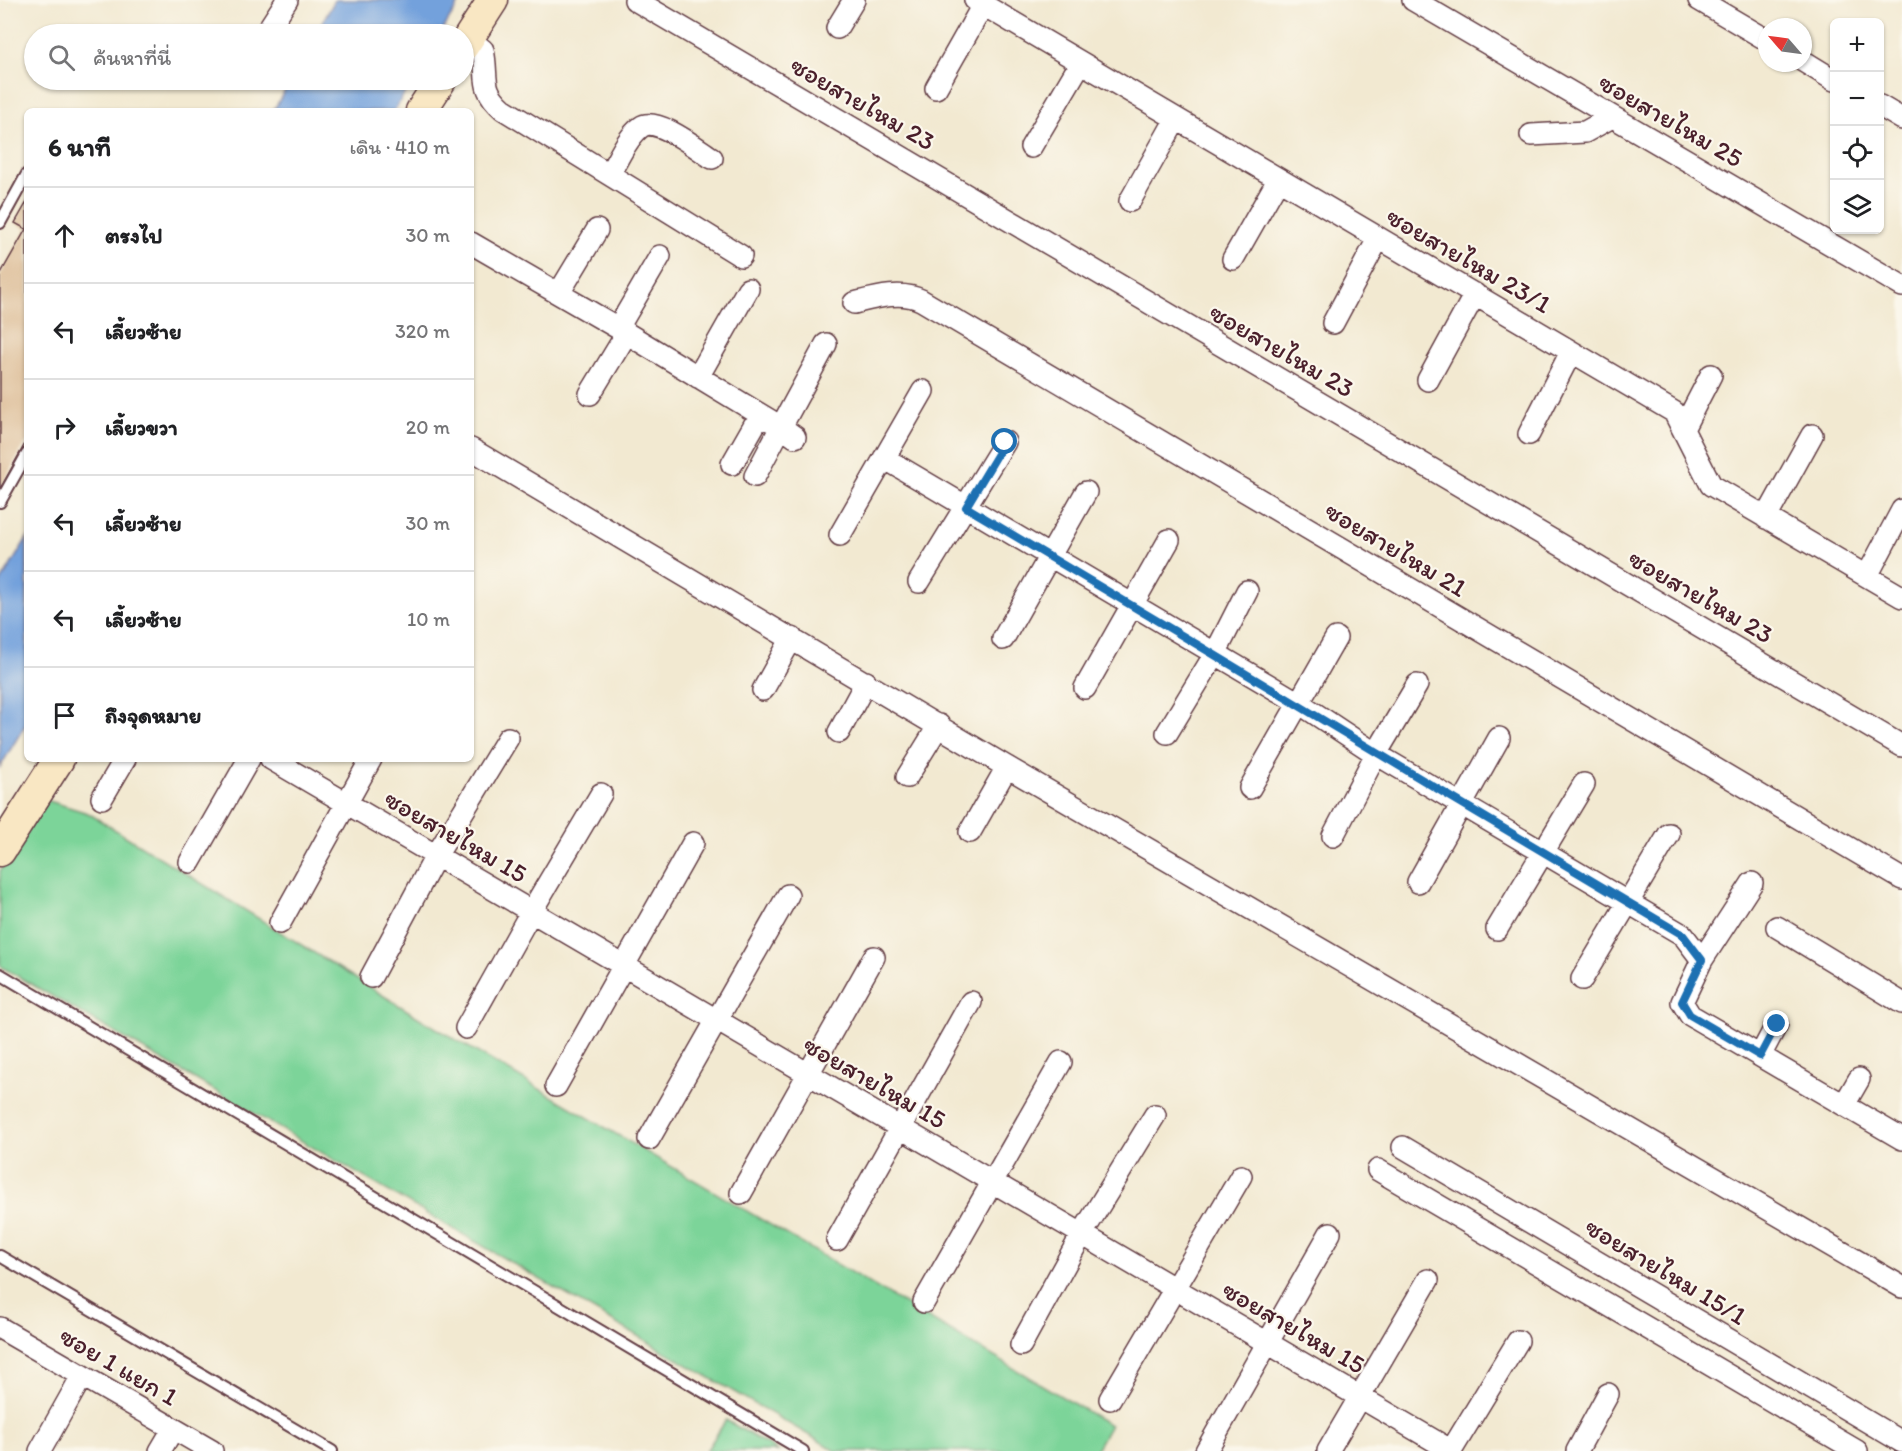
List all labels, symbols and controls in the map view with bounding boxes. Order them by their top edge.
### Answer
north arrow [1758,18,1812,72]
map controls [1830,18,1884,234]
button: + [1830,18,1884,72]
search box [24,24,474,90]
icon: search [45,41,78,74]
text: ค้นหาที่นี่ [93,44,171,71]
street label: ซอยสายไหม 23 [785,49,941,157]
street label: ซอยสายไหม 25 [1593,66,1749,174]
button: − [1830,72,1884,126]
button: locate [1830,126,1884,180]
text: 6 นาที [48,131,111,163]
text: เดิน · 410 m [349,135,450,159]
button: layers [1830,180,1884,234]
street label: ซอยสายไหม 23/1 [1381,200,1557,320]
icon: ahead [48,219,81,252]
text: ตรงไป [105,222,163,249]
text: 30 m [405,223,450,247]
street label: ซอยสายไหม 23 [1204,296,1360,404]
icon: left [48,315,81,348]
text: เลี้ยวซ้าย [105,318,181,345]
text: 320 m [395,319,450,343]
icon: right [48,411,81,444]
text: เลี้ยวขวา [105,414,178,441]
text: 20 m [406,415,450,439]
route start [991,428,1017,454]
street label: ซอยสายไหม 21 [1319,494,1473,604]
icon: left [48,507,81,540]
text: เลี้ยวซ้าย [105,510,181,537]
text: 30 m [405,511,450,535]
street label: ซอยสายไหม 23 [1623,542,1779,650]
icon: left [48,603,81,636]
text: เลี้ยวซ้าย [105,606,181,633]
text: 10 m [407,607,450,631]
icon: arrive [48,699,81,732]
text: ถึงจุดหมาย [105,702,201,729]
street label: ซอยสายไหม 15 [379,782,533,890]
route end [1763,1010,1789,1036]
street label: ซอยสายไหม 15 [798,1028,952,1136]
street label: ซอยสายไหม 15/1 [1580,1210,1752,1332]
street label: ซอยสายไหม 15 [1217,1273,1371,1381]
street label: ซอย 1 แยก 1 [54,1319,184,1413]

